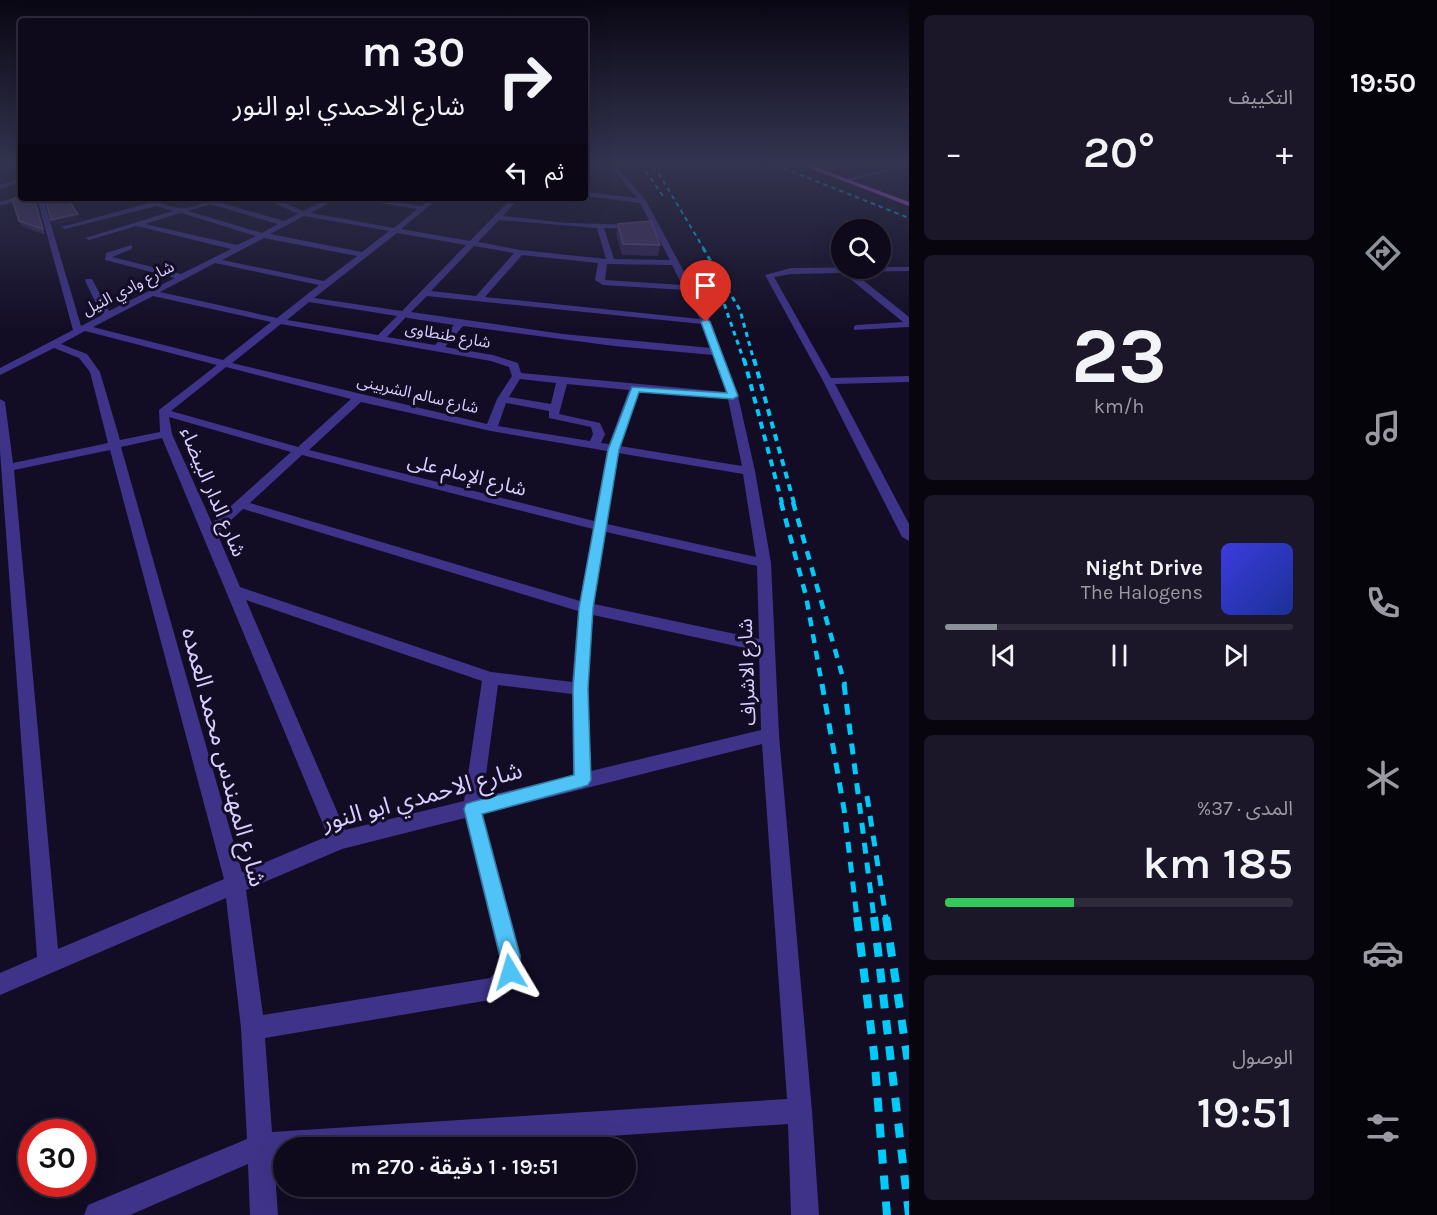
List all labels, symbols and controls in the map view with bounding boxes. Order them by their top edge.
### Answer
text: 30 m [362,27,465,77]
icon: right [486,42,564,120]
text: 19:50 [1350,67,1416,99]
text: التكييف [1229,86,1293,109]
text: شارع الاحمدي ابو النور [233,90,465,122]
text: 20° [1083,126,1155,178]
text: − [945,134,962,172]
text: + [1276,134,1293,172]
icon: left [500,156,533,189]
text: ثم [545,160,564,186]
map controls [831,219,891,279]
button: search [831,219,891,279]
icon: directions [1362,232,1404,274]
street label: شارع وادي النيل [79,257,179,322]
pin [680,260,731,322]
icon: arrive [689,269,722,302]
text: 23 [1071,310,1167,402]
street label: شارع طنطاوى [403,318,492,355]
street label: شارع سالم الشربينى [355,371,481,420]
text: km/h [1094,395,1144,418]
icon: music [1362,407,1404,449]
street label: شارع الدار البيضاء [173,424,251,561]
street label: شارع الإمام على [404,449,529,504]
text: Night Drive [1085,555,1203,581]
text: The Halogens [1081,581,1203,604]
icon: phone [1362,582,1404,624]
street label: شارع الاشراف [734,618,763,726]
street label: شارع المهندس محمد العمده [173,624,272,890]
icon: previous [987,639,1020,672]
icon: pause [1103,639,1136,672]
icon: next [1219,639,1252,672]
street label: شارع الاحمدي ابو النور [318,756,526,841]
icon: climate [1362,757,1404,799]
text: المدى · 37% [1197,797,1293,820]
text: 185 km [1143,837,1293,889]
icon: car [1362,932,1404,974]
position arrow [478,940,542,1004]
text: الوصول [1232,1046,1293,1069]
text: 19:51 [1197,1086,1293,1138]
icon: filters [1362,1107,1404,1149]
speed limit sign: 30 [18,1119,96,1197]
text: 19:51 · 1 دقيقة · 270 m [350,1154,559,1180]

